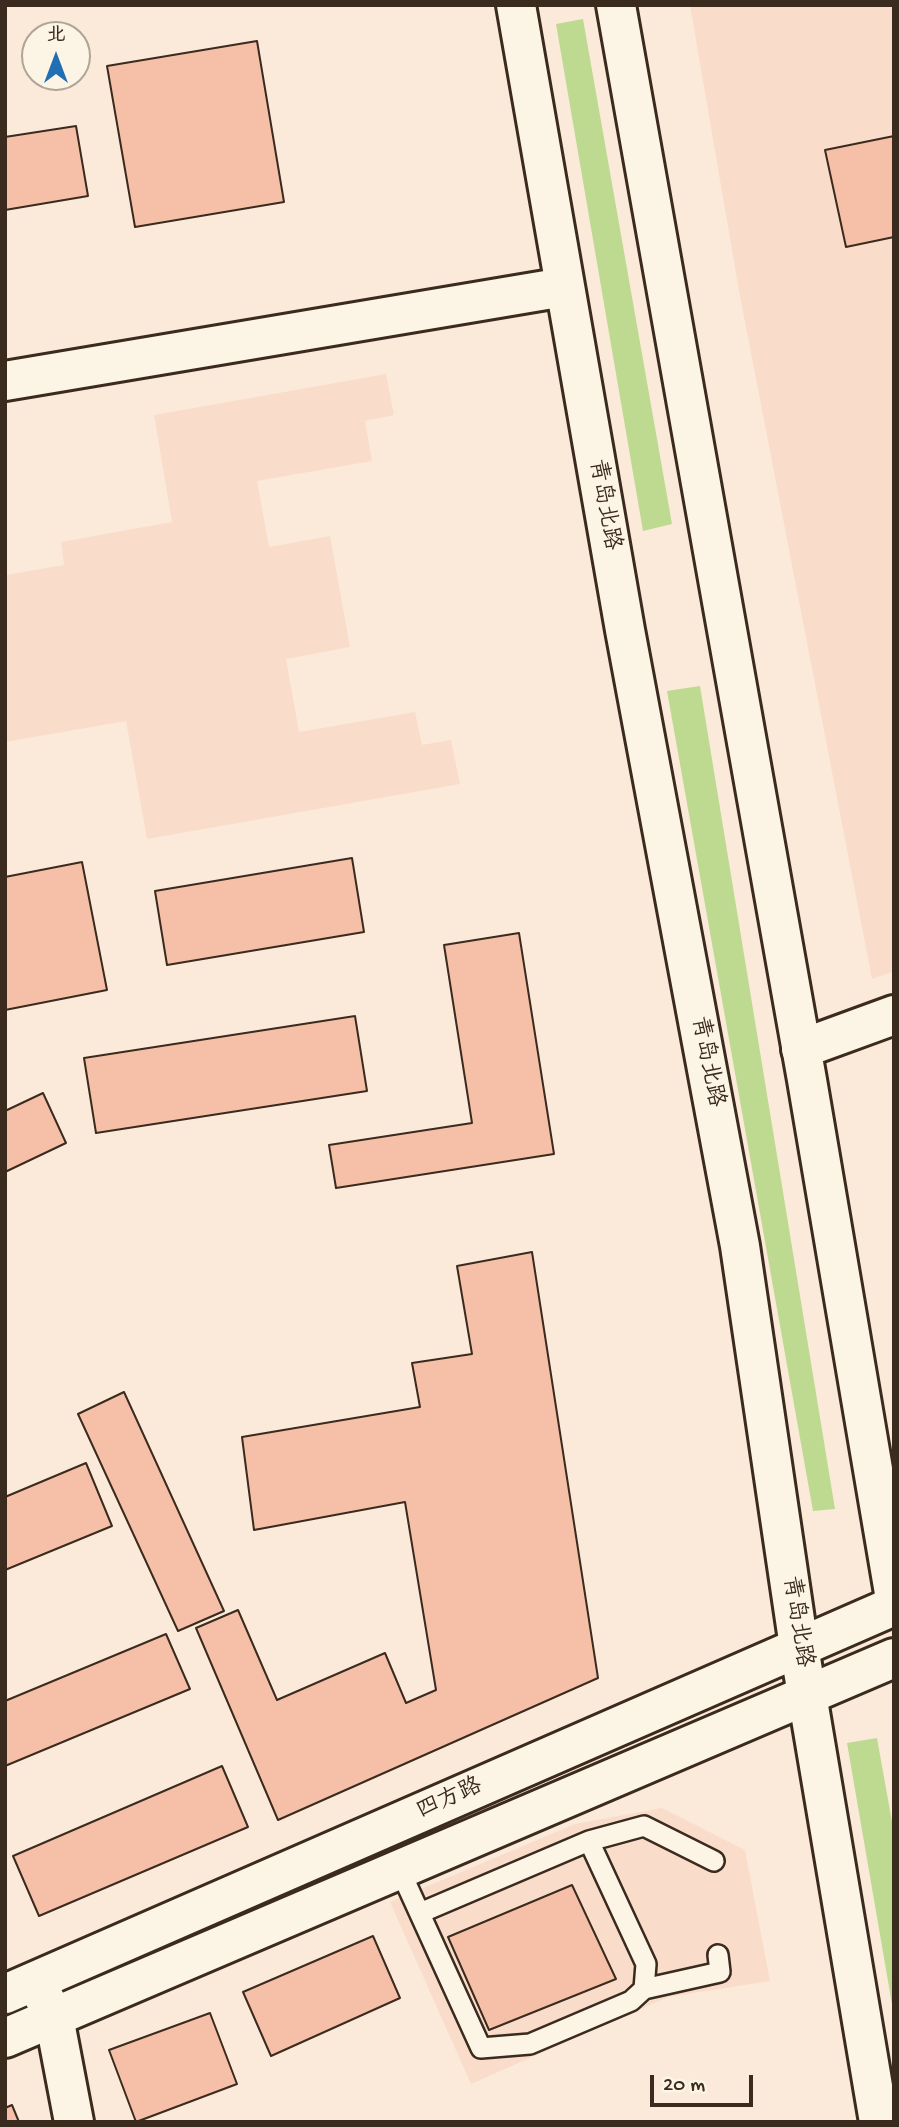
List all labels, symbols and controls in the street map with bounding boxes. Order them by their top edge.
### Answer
north arrow [21,21,91,91]
text: 北 [46,25,66,48]
street label: 青岛北路 [581,457,625,553]
street label: 青岛北路 [684,1014,728,1110]
street label: 青岛北路 [775,1574,817,1670]
street label: 四方路 [413,1773,487,1827]
scale bar [654,2060,757,2104]
text: 20 m [663,2074,705,2099]

